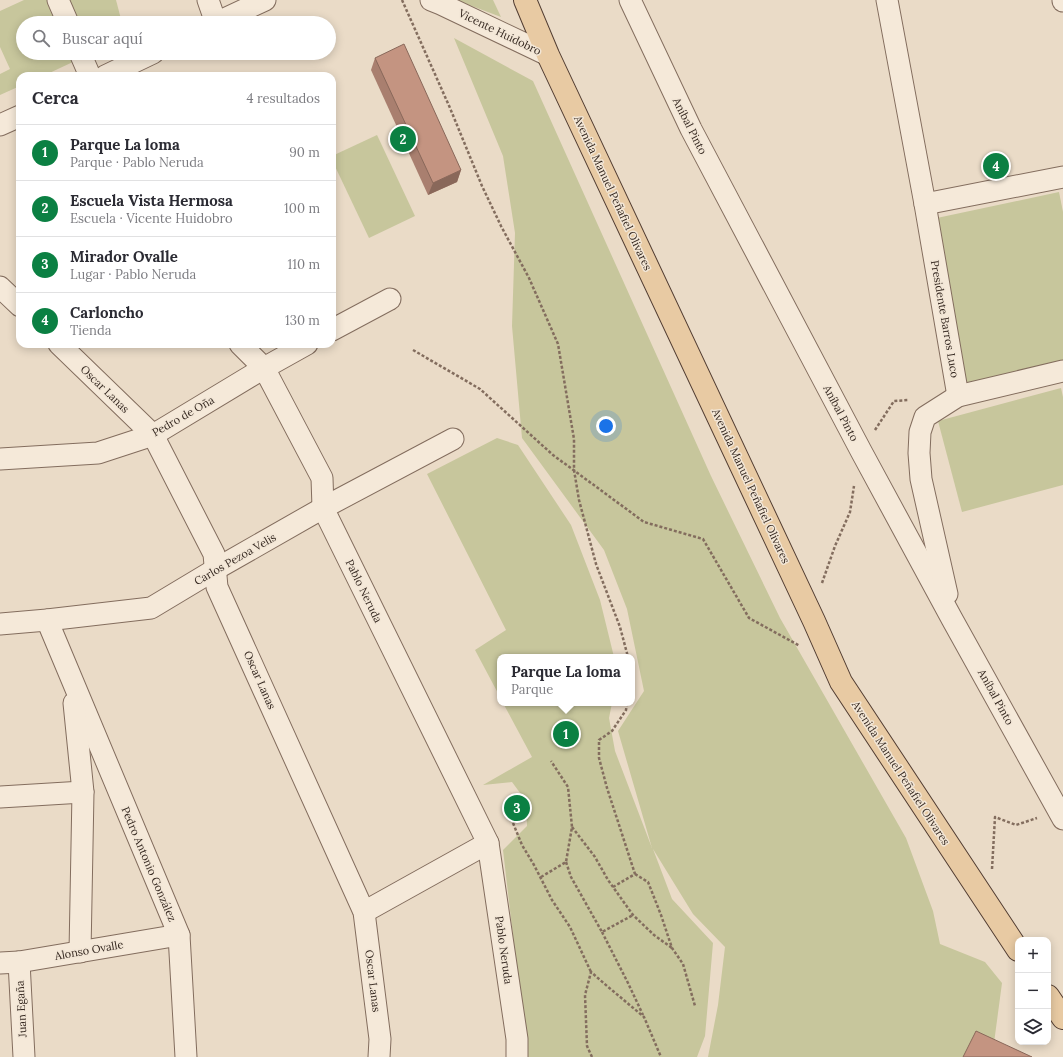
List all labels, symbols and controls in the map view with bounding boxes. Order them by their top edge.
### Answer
street label: Vicente Huidobro [456,6,544,58]
search box [16,16,336,60]
icon: search [30,27,52,49]
text: Buscar aquí [62,29,143,48]
text: Cerca [32,87,79,109]
text: 4 resultados [246,90,320,107]
street label: Aníbal Pinto [669,94,710,157]
street label: Avenida Manuel Peñafiel Olivares [570,112,655,273]
pin: 2 [390,124,416,154]
text: Parque La loma [70,135,180,154]
text: 1 [42,144,48,161]
text: 90 m [289,144,320,161]
pin: 4 [983,151,1009,181]
text: Parque · Pablo Neruda [70,154,204,171]
text: Escuela Vista Hermosa [70,191,233,210]
text: 2 [42,200,48,217]
text: 100 m [284,200,320,217]
text: Escuela · Vicente Huidobro [70,210,233,227]
text: Mirador Ovalle [70,247,178,266]
text: 3 [41,256,49,273]
text: 110 m [287,256,320,273]
street label: Presidente Barros Luco [928,259,962,379]
text: Lugar · Pablo Neruda [70,266,196,283]
text: Carloncho [70,303,144,322]
text: 4 [41,312,49,329]
text: 130 m [285,312,320,329]
text: Tienda [70,322,111,339]
street label: Oscar Lanas [78,362,132,416]
street label: Aníbal Pinto [820,382,862,444]
street label: Pedro de Oña [149,392,217,439]
street label: Avenida Manuel Peñafiel Olivares [708,405,793,566]
your location [596,416,616,436]
street label: Carlos Pezoa Velis [191,530,279,588]
street label: Pablo Neruda [343,557,386,625]
street label: Oscar Lanas [241,649,279,711]
popup [497,654,635,706]
text: Parque La loma [511,662,621,681]
street label: Aníbal Pinto [974,666,1017,727]
text: Parque [511,681,553,698]
street label: Avenida Manuel Peñafiel Olivares [849,697,953,848]
pin: 1 [553,719,579,749]
pin: 3 [504,793,530,823]
street label: Pedro Antonio González [118,804,180,924]
street label: Pablo Neruda [492,915,516,985]
street label: Alonso Ovalle [53,937,124,963]
map controls [1015,937,1051,1045]
button: + [1015,937,1051,973]
street label: Oscar Lanas [362,949,384,1013]
button: − [1015,973,1051,1009]
street label: Juan Egaña [13,980,30,1039]
button: layers [1015,1009,1051,1045]

